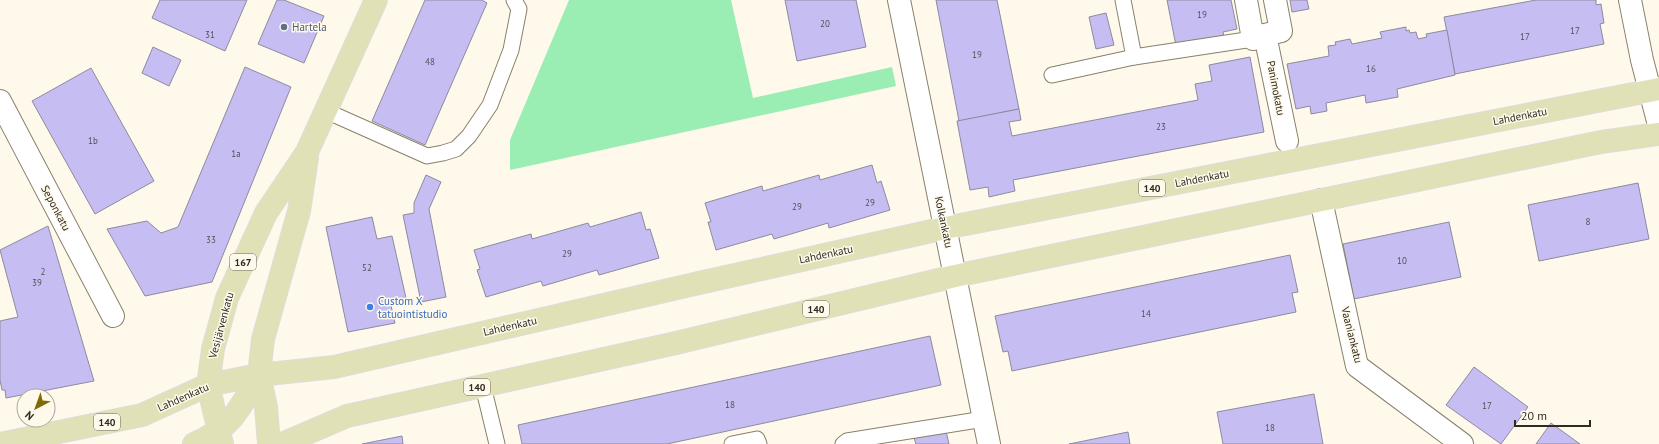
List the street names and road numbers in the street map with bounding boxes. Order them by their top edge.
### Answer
street label: Panimokatu [1264,59,1288,117]
street label: Lahdenkatu [1492,104,1548,128]
street label: Lahdenkatu [1174,166,1230,190]
road number: 140 [1139,180,1165,196]
street label: Seponkatu [38,183,74,233]
street label: Kolkankatu [932,195,956,249]
street label: Lahdenkatu [798,241,854,267]
road number: 167 [230,254,256,270]
street label: Vesijärvenkatu [205,290,237,361]
road number: 140 [803,301,829,317]
street label: Vaaniankatu [1338,304,1366,365]
street label: Lahdenkatu [482,313,538,339]
street label: Lahdenkatu [155,379,211,415]
road number: 140 [464,379,490,395]
road number: 140 [94,414,120,430]

